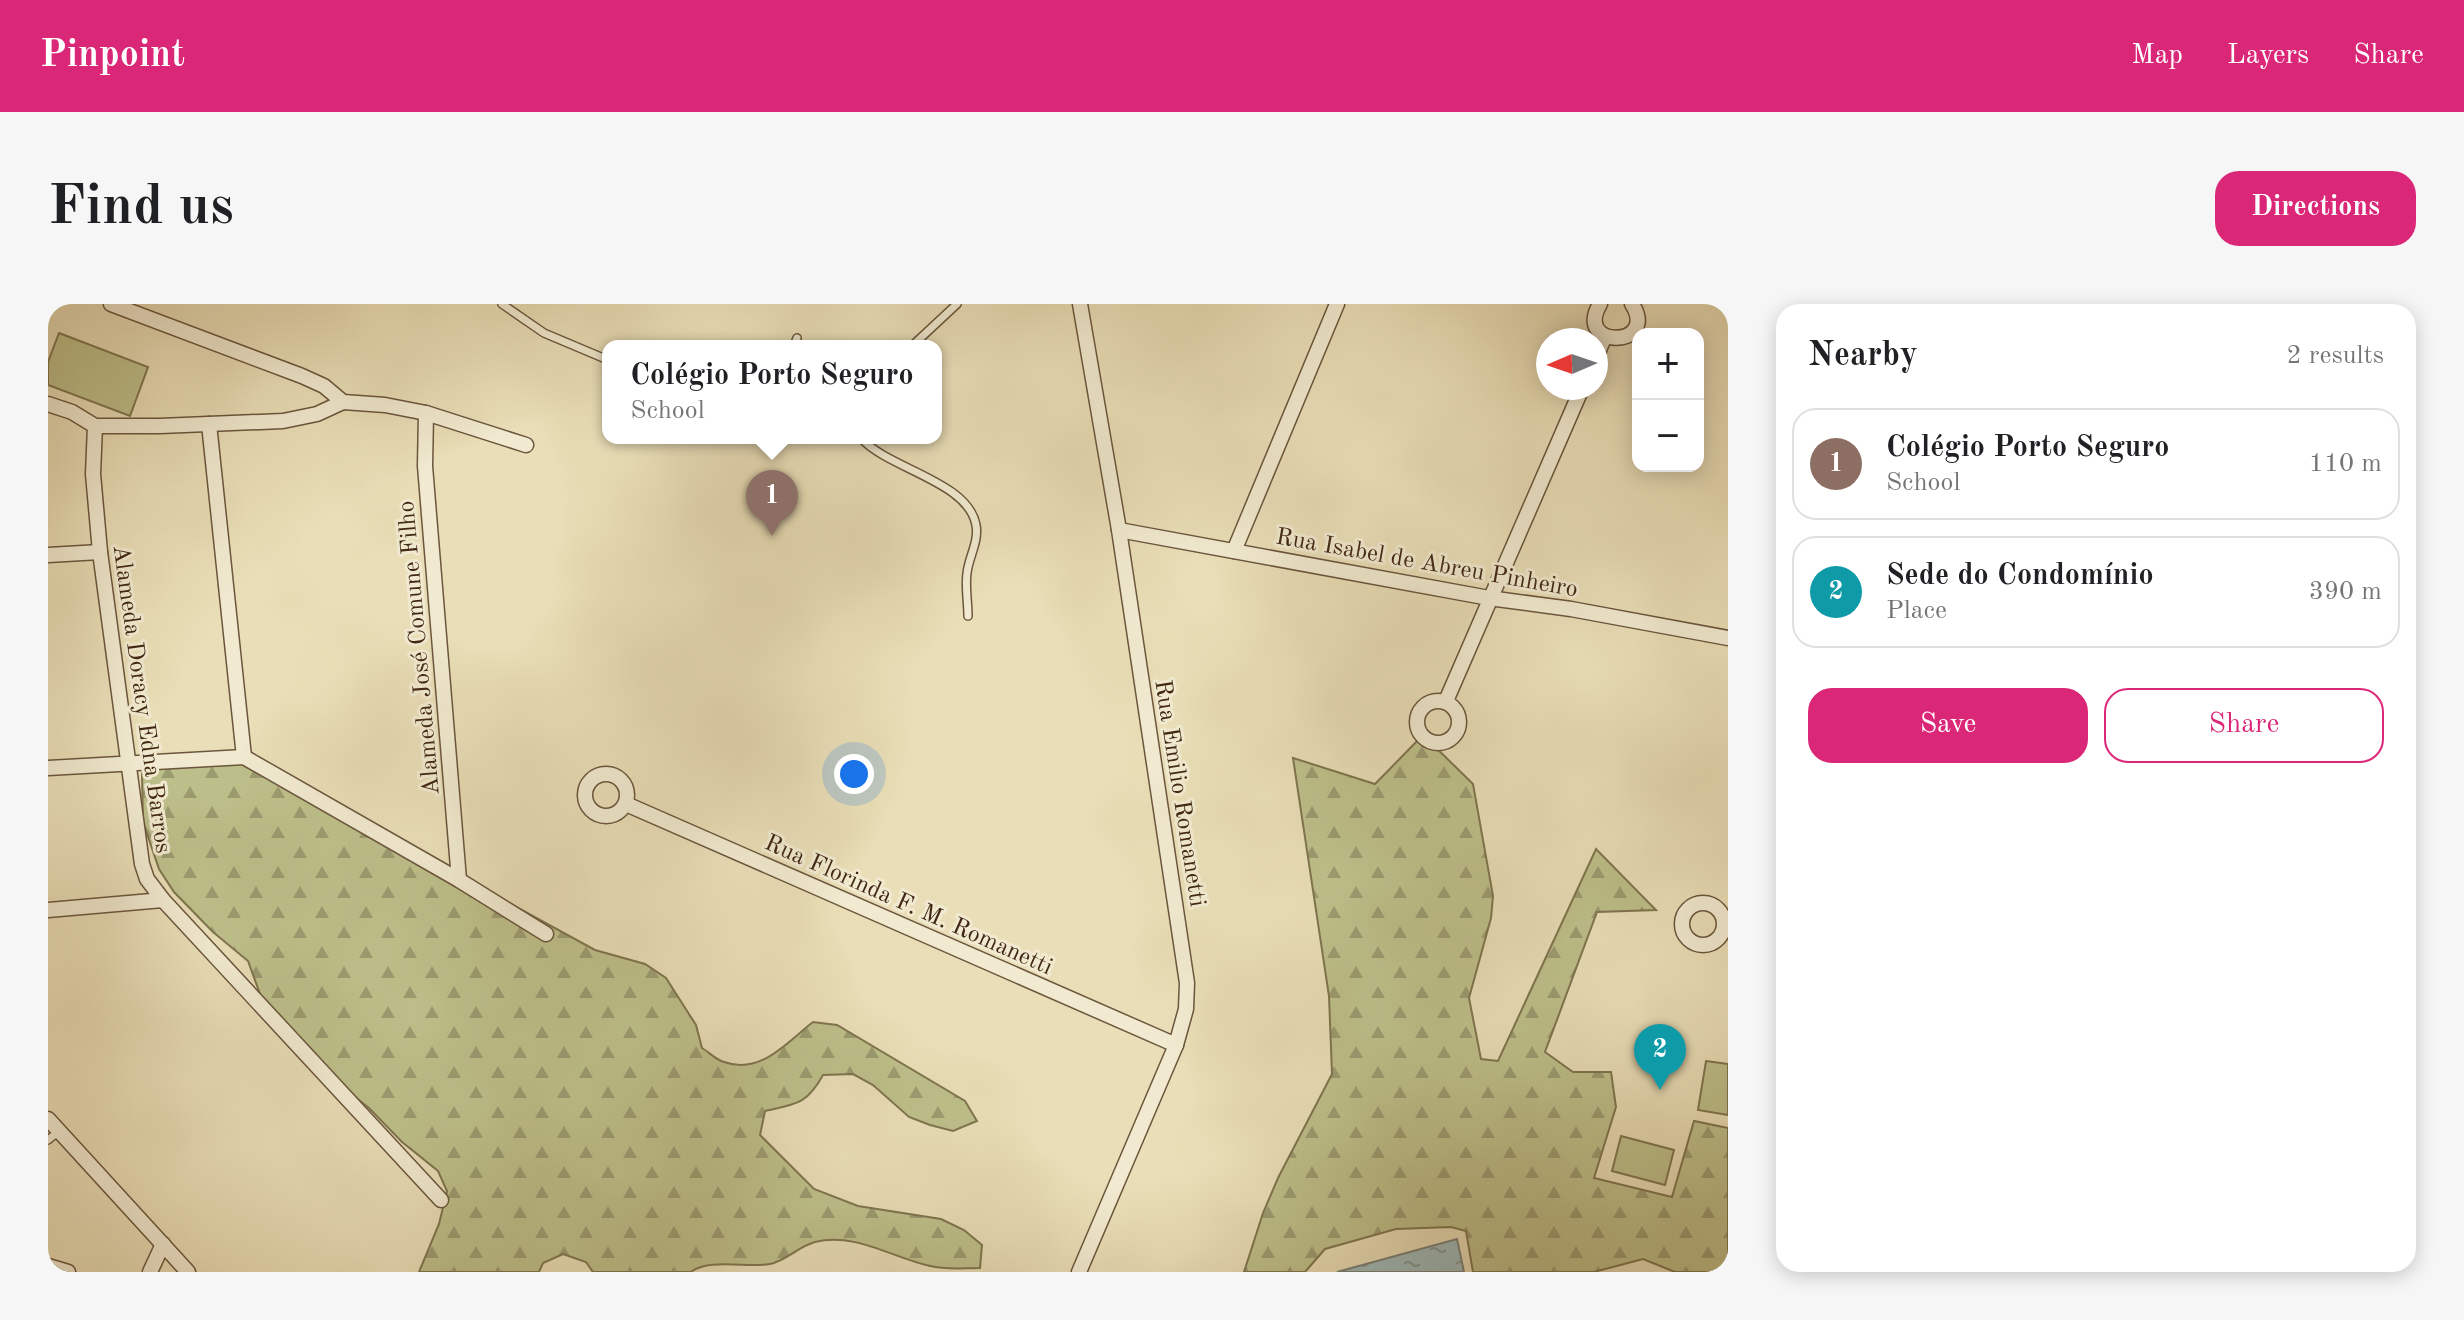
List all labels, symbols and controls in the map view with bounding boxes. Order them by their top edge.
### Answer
text: Pinpoint [40,37,185,75]
text: Map [2131,42,2183,70]
text: Layers [2227,42,2309,70]
text: Share [2353,42,2424,70]
button: Directions [2215,171,2416,246]
text: Find us [48,180,234,236]
north arrow [1536,328,1608,400]
map controls [1632,328,1704,472]
button: + [1632,328,1704,400]
text: Nearby [1808,339,1918,373]
popup [602,340,942,444]
text: 2 results [2286,343,2384,369]
text: Colégio Porto Seguro [630,361,914,391]
text: School [630,398,705,424]
button: − [1632,400,1704,472]
text: Colégio Porto Seguro [1886,433,2169,463]
text: 1 [1828,451,1844,477]
text: 110 m [2309,451,2382,477]
pin: 1 [746,470,798,536]
text: School [1886,470,1960,496]
street label: Alameda José Comune Filho [395,500,445,796]
street label: Rua Isabel de Abreu Pinheiro [1274,526,1580,602]
street label: Alameda Doracy Edna Barros [107,544,175,855]
text: Sede do Condomínio [1886,561,2154,591]
text: 2 [1828,579,1844,605]
text: 390 m [2309,579,2382,605]
text: Place [1886,598,1947,624]
street label: Rua Emilio Romanetti [1149,678,1209,909]
button: Save [1808,688,2088,763]
button: Share [2104,688,2384,763]
your location [834,754,874,794]
street label: Rua Florinda F. M. Romanetti [761,831,1056,980]
pin: 2 [1634,1024,1686,1090]

